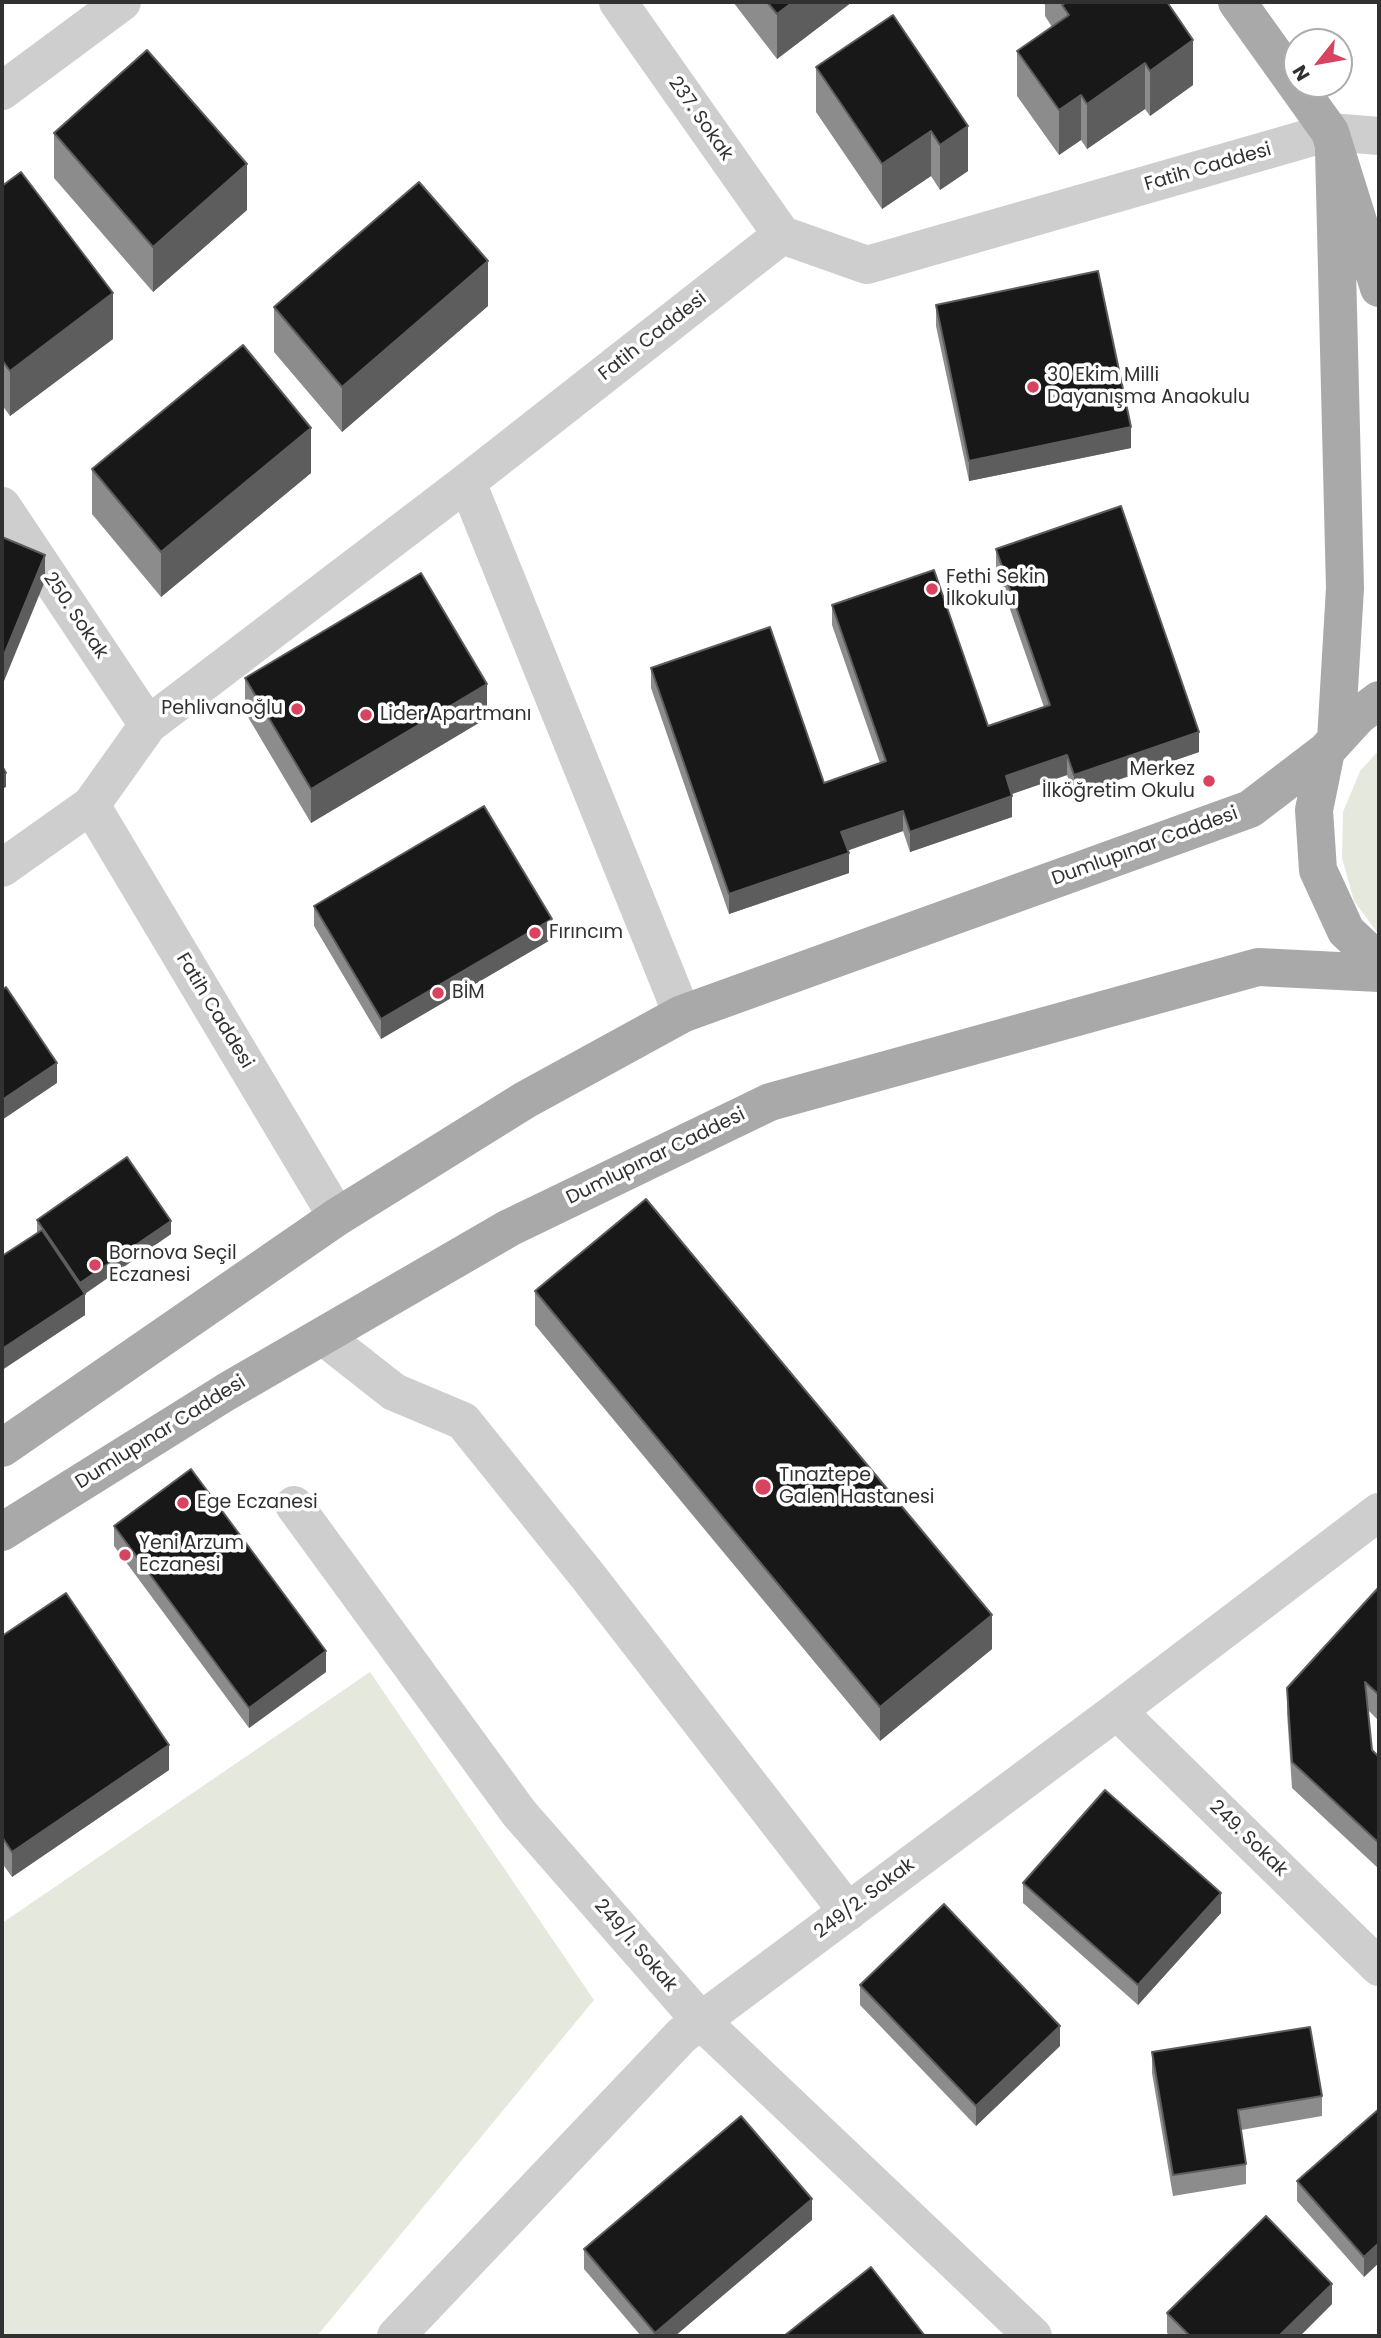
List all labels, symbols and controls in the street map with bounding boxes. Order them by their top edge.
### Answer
north arrow [1283,28,1353,98]
text: N [1286,60,1317,86]
street label: 237. Sokak [663,73,737,165]
street label: Fatih Caddesi [1142,139,1274,197]
street label: Fatih Caddesi [594,288,712,386]
place label: 30 Ekim Milli Dayanışma Anaokulu [1047,365,1250,409]
marker: 30 Ekim Milli Dayanışma Anaokulu [1025,379,1041,395]
place label: Fethi Sekin İlkokulu [946,567,1046,611]
street label: 250. Sokak [38,568,112,664]
marker: Fethi Sekin İlkokulu [924,581,940,597]
place label: Pehlivanoğlu [161,698,283,720]
marker: Pehlivanoğlu [289,701,305,717]
place label: Lider Apartmanı [380,704,531,726]
marker: Lider Apartmanı [358,707,374,723]
place label: Merkez İlköğretim Okulu [1042,759,1195,803]
marker: Merkez İlköğretim Okulu [1201,773,1217,789]
street label: Dumlupınar Caddesi [1049,803,1241,891]
place label: Fırıncım [549,922,623,944]
marker: Fırıncım [527,925,543,941]
street label: Fatih Caddesi [171,949,257,1073]
place label: BİM [452,982,485,1004]
marker: BİM [430,985,446,1001]
street label: Dumlupınar Caddesi [563,1104,749,1210]
place label: Bornova Seçil Eczanesi [109,1243,237,1287]
marker: Bornova Seçil Eczanesi [87,1257,103,1273]
street label: Dumlupınar Caddesi [72,1371,250,1495]
place label: Tınaztepe Galen Hastanesi [779,1465,935,1509]
marker: Tınaztepe Galen Hastanesi [753,1477,773,1497]
place label: Ege Eczanesi [197,1492,318,1514]
marker: Ege Eczanesi [175,1495,191,1511]
place label: Yeni Arzum Eczanesi [139,1533,244,1577]
marker: Yeni Arzum Eczanesi [117,1547,133,1563]
street label: 249. Sokak [1204,1796,1292,1882]
street label: 249/2. Sokak [810,1854,920,1944]
street label: 249/1. Sokak [589,1895,681,1997]

